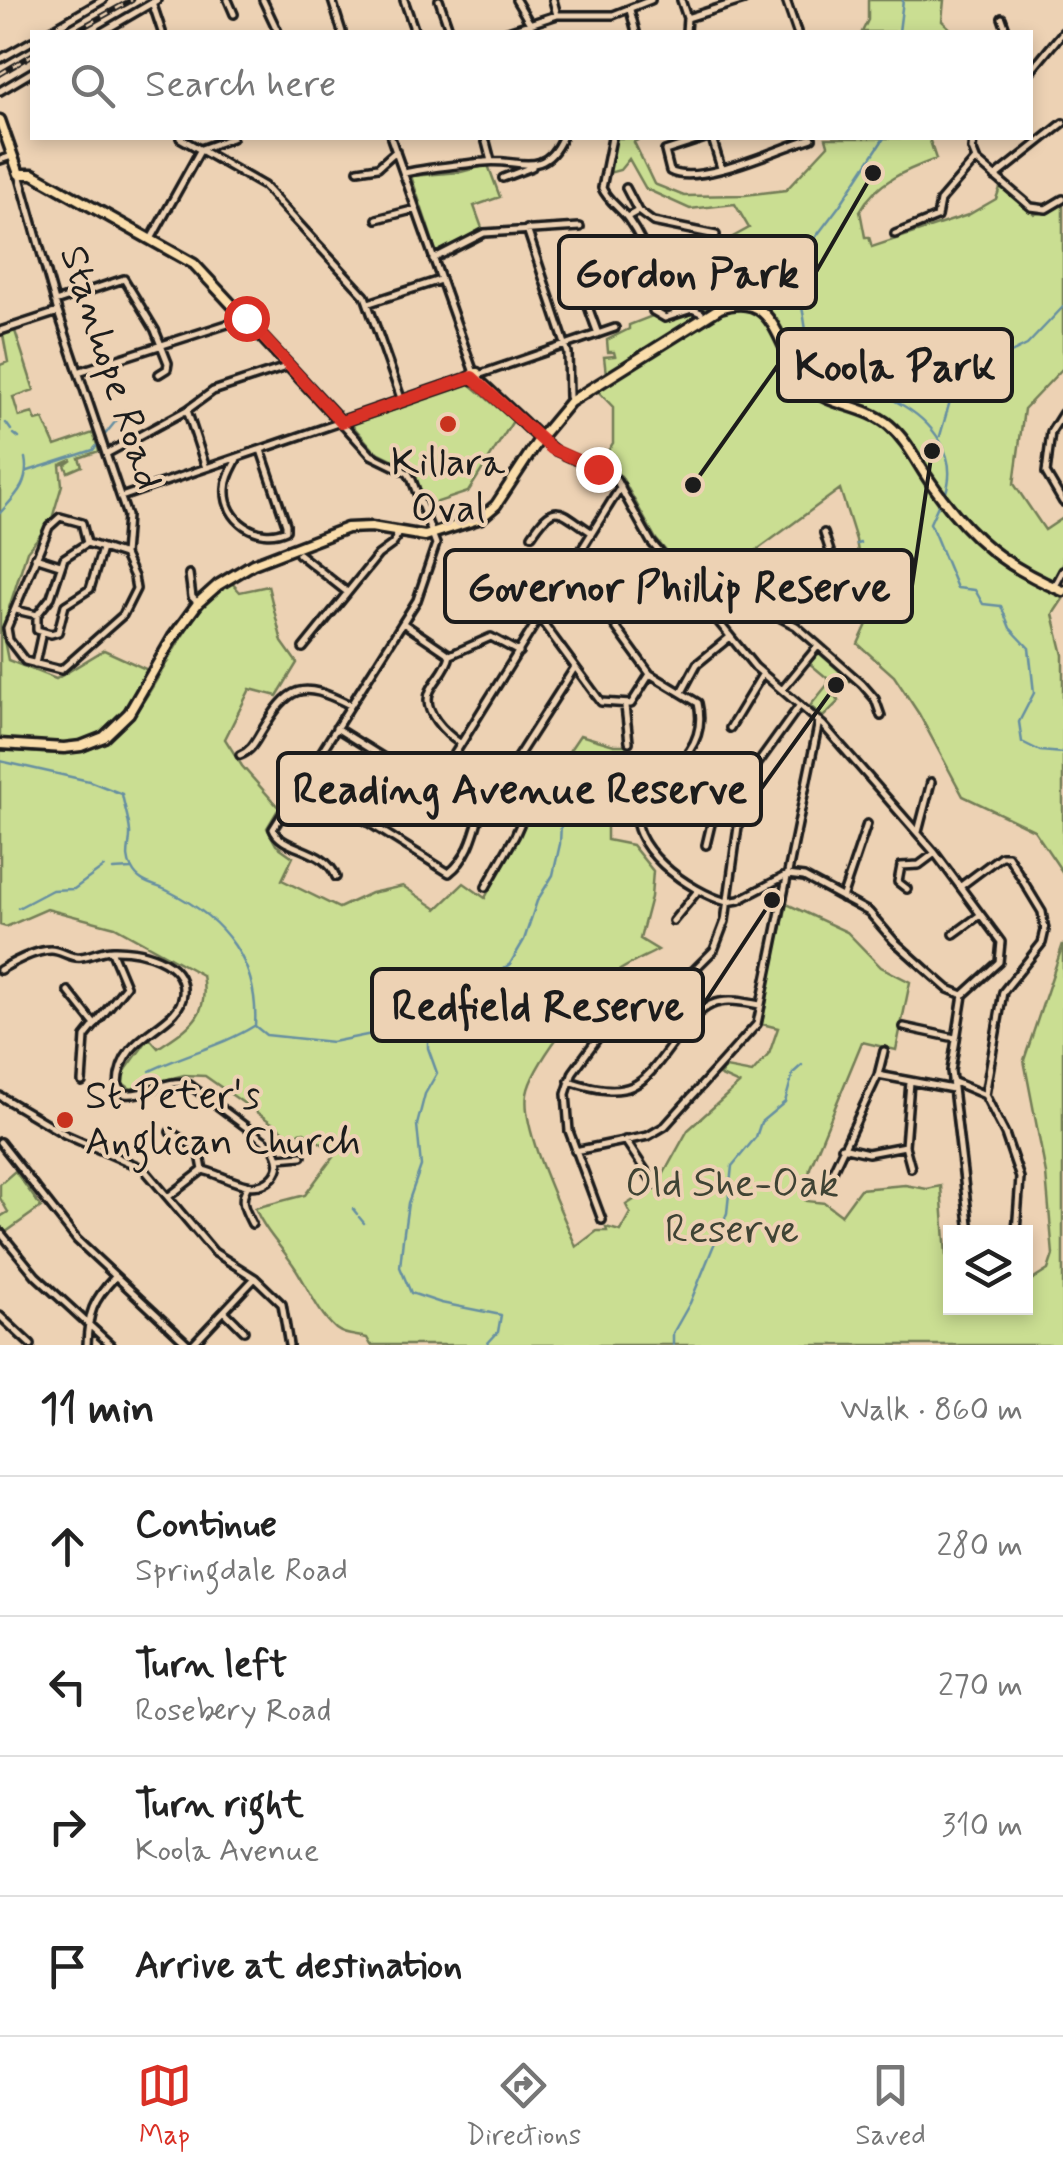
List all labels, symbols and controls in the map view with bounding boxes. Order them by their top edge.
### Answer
search box [30,30,1033,140]
icon: search [65,58,120,113]
text: Search here [145,61,336,110]
callout: Gordon Park [559,236,816,308]
street label: Stanhope Road [46,239,174,497]
text: Gordon Park [575,248,799,303]
route start [224,296,270,342]
callout: Koola Park [778,329,1012,401]
text: Koola Park [794,341,996,396]
marker: Killara Oval [437,413,459,435]
place label: Killara Oval [391,438,506,536]
route end [576,447,622,493]
callout: Governor Phillip Reserve [445,550,912,622]
text: Governor Phillip Reserve [467,562,891,617]
callout: Reading Avenue Reserve [278,753,761,825]
text: Reading Avenue Reserve [293,764,748,820]
callout: Redfield Reserve [372,969,703,1041]
text: Redfield Reserve [392,981,684,1036]
place label: St Peter's Anglican Church [85,1071,361,1173]
marker: St Peter's Anglican Church [54,1109,76,1131]
park label: Old She-Oak Reserve [625,1159,839,1257]
map controls [943,1225,1033,1315]
button: layers [943,1225,1033,1315]
text: 11 min [40,1383,155,1438]
text: Walk · 860 m [840,1389,1023,1431]
text: Continue [135,1501,277,1550]
icon: ahead [40,1519,95,1574]
text: 280 m [936,1525,1023,1567]
text: Springdale Road [135,1550,348,1592]
text: Turn left [135,1641,287,1690]
icon: left [40,1659,95,1714]
text: 270 m [938,1665,1023,1707]
text: Rosebery Road [135,1690,331,1732]
text: Turn right [135,1781,304,1830]
icon: right [40,1799,95,1854]
text: 310 m [941,1805,1023,1847]
text: Koola Avenue [135,1830,319,1872]
icon: arrive [40,1939,95,1994]
text: Arrive at destination [135,1942,462,1991]
tab: Map [137,2058,192,2155]
tab: Directions [466,2058,581,2155]
tab: Saved [855,2058,926,2155]

